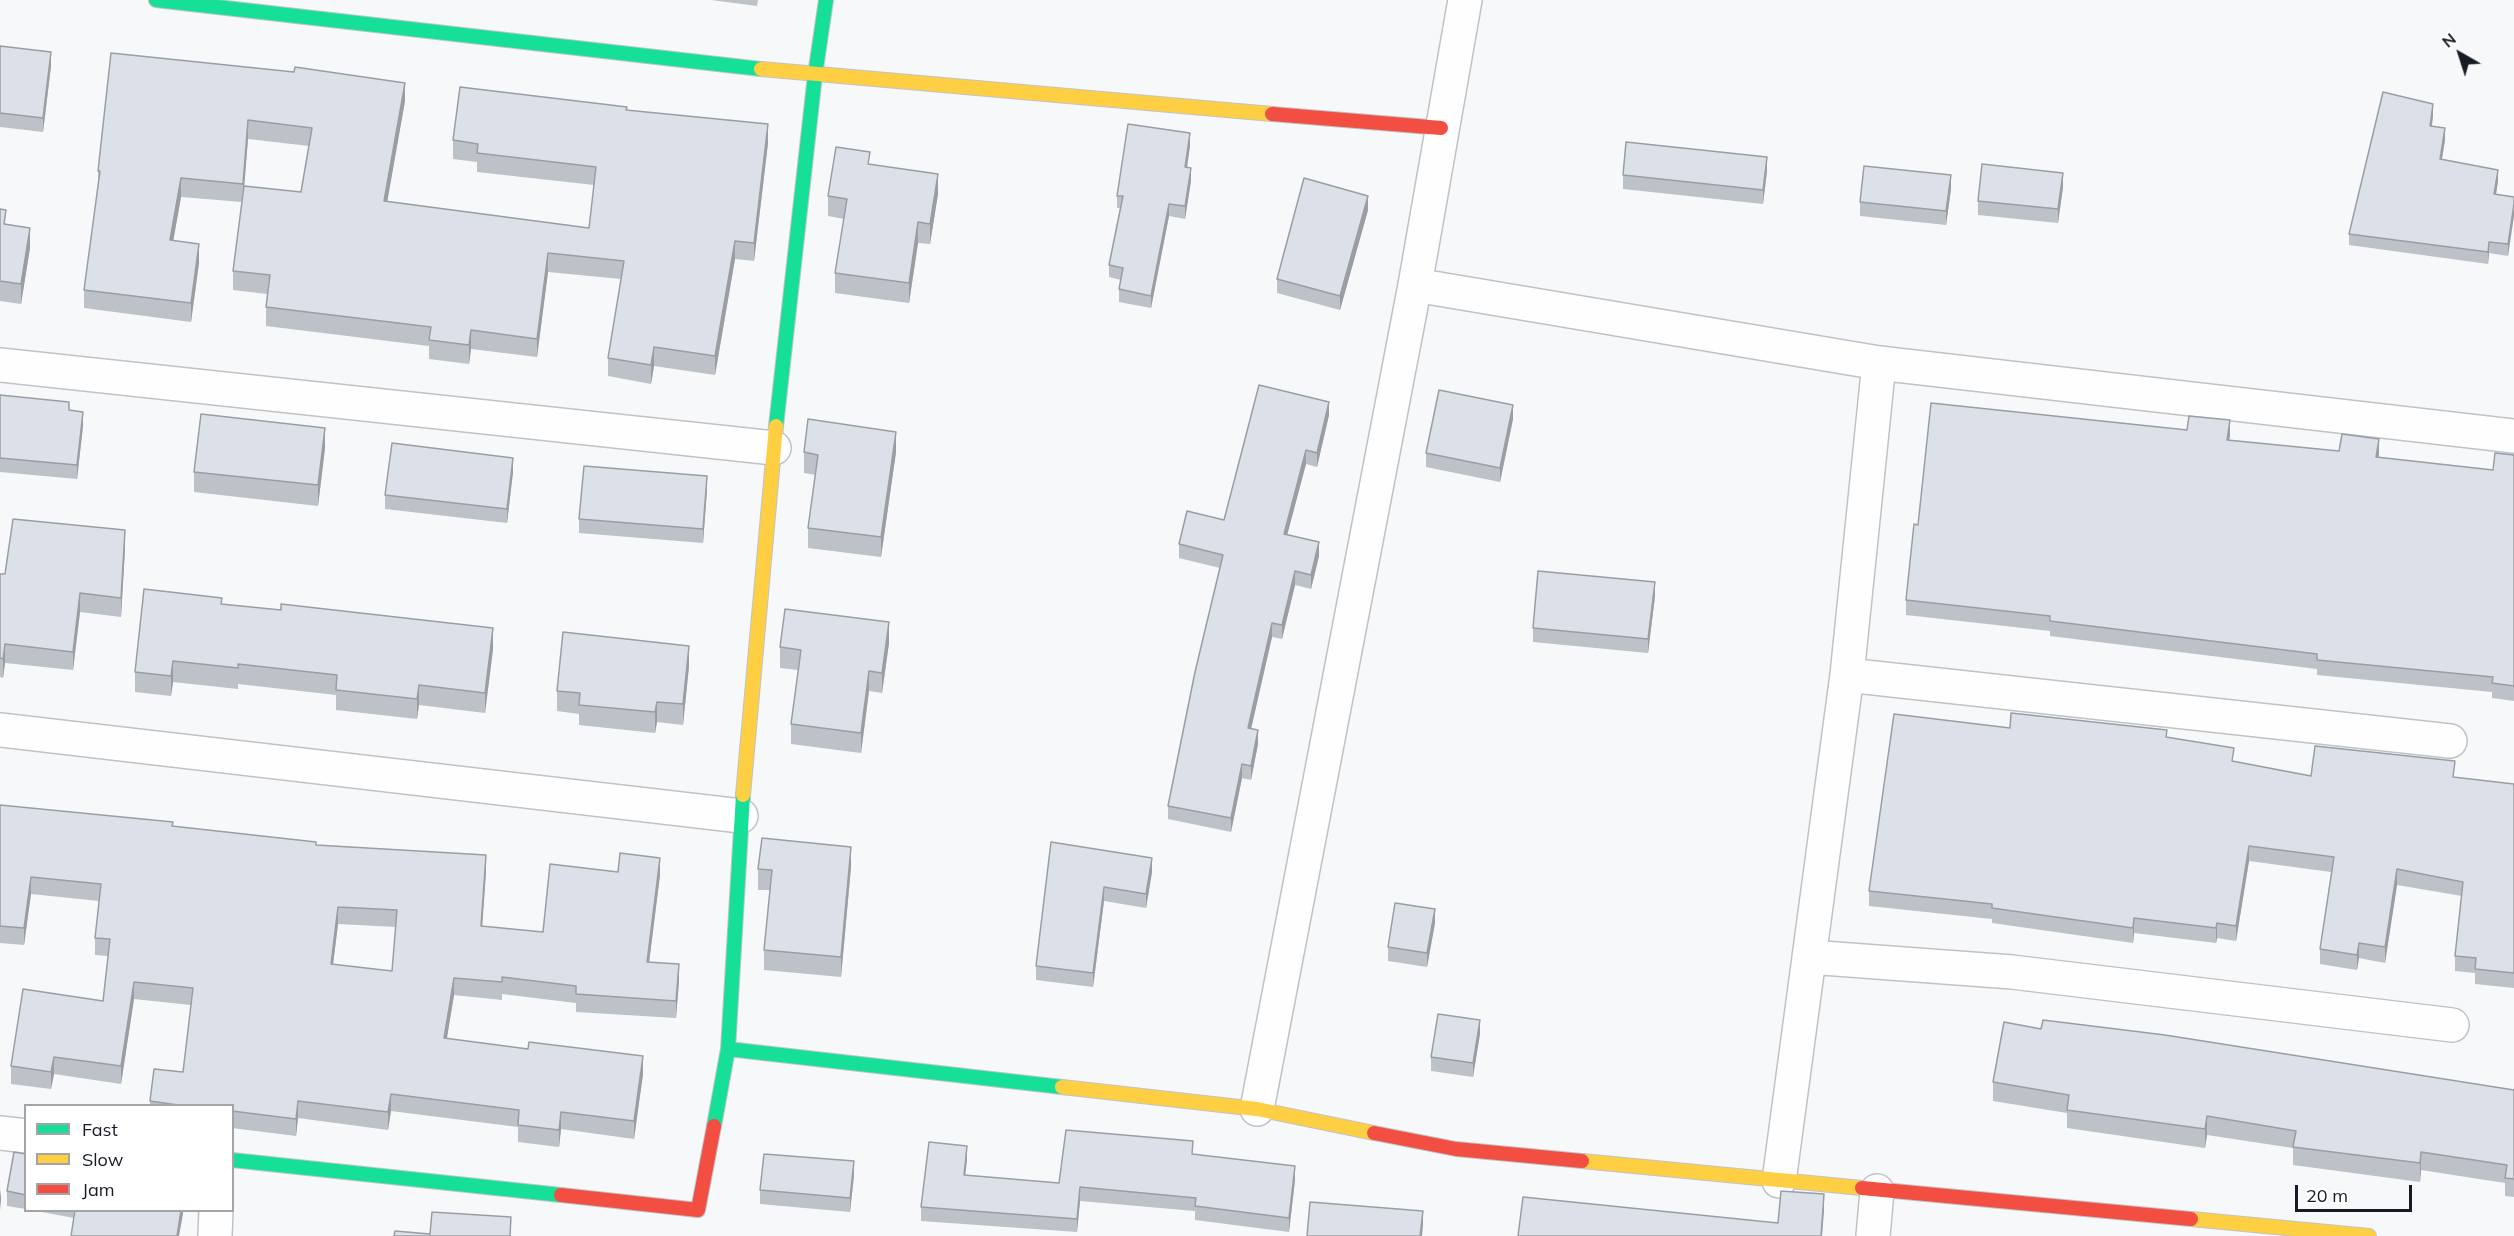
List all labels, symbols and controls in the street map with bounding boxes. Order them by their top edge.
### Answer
north arrow [2430,24,2490,84]
text: N [2438,28,2460,52]
legend [24,1104,234,1212]
text: Fast [82,1118,118,1141]
text: Slow [82,1148,123,1171]
scale bar [2298,1173,2415,1211]
text: Jam [82,1178,115,1201]
text: 20 m [2306,1184,2348,1207]

